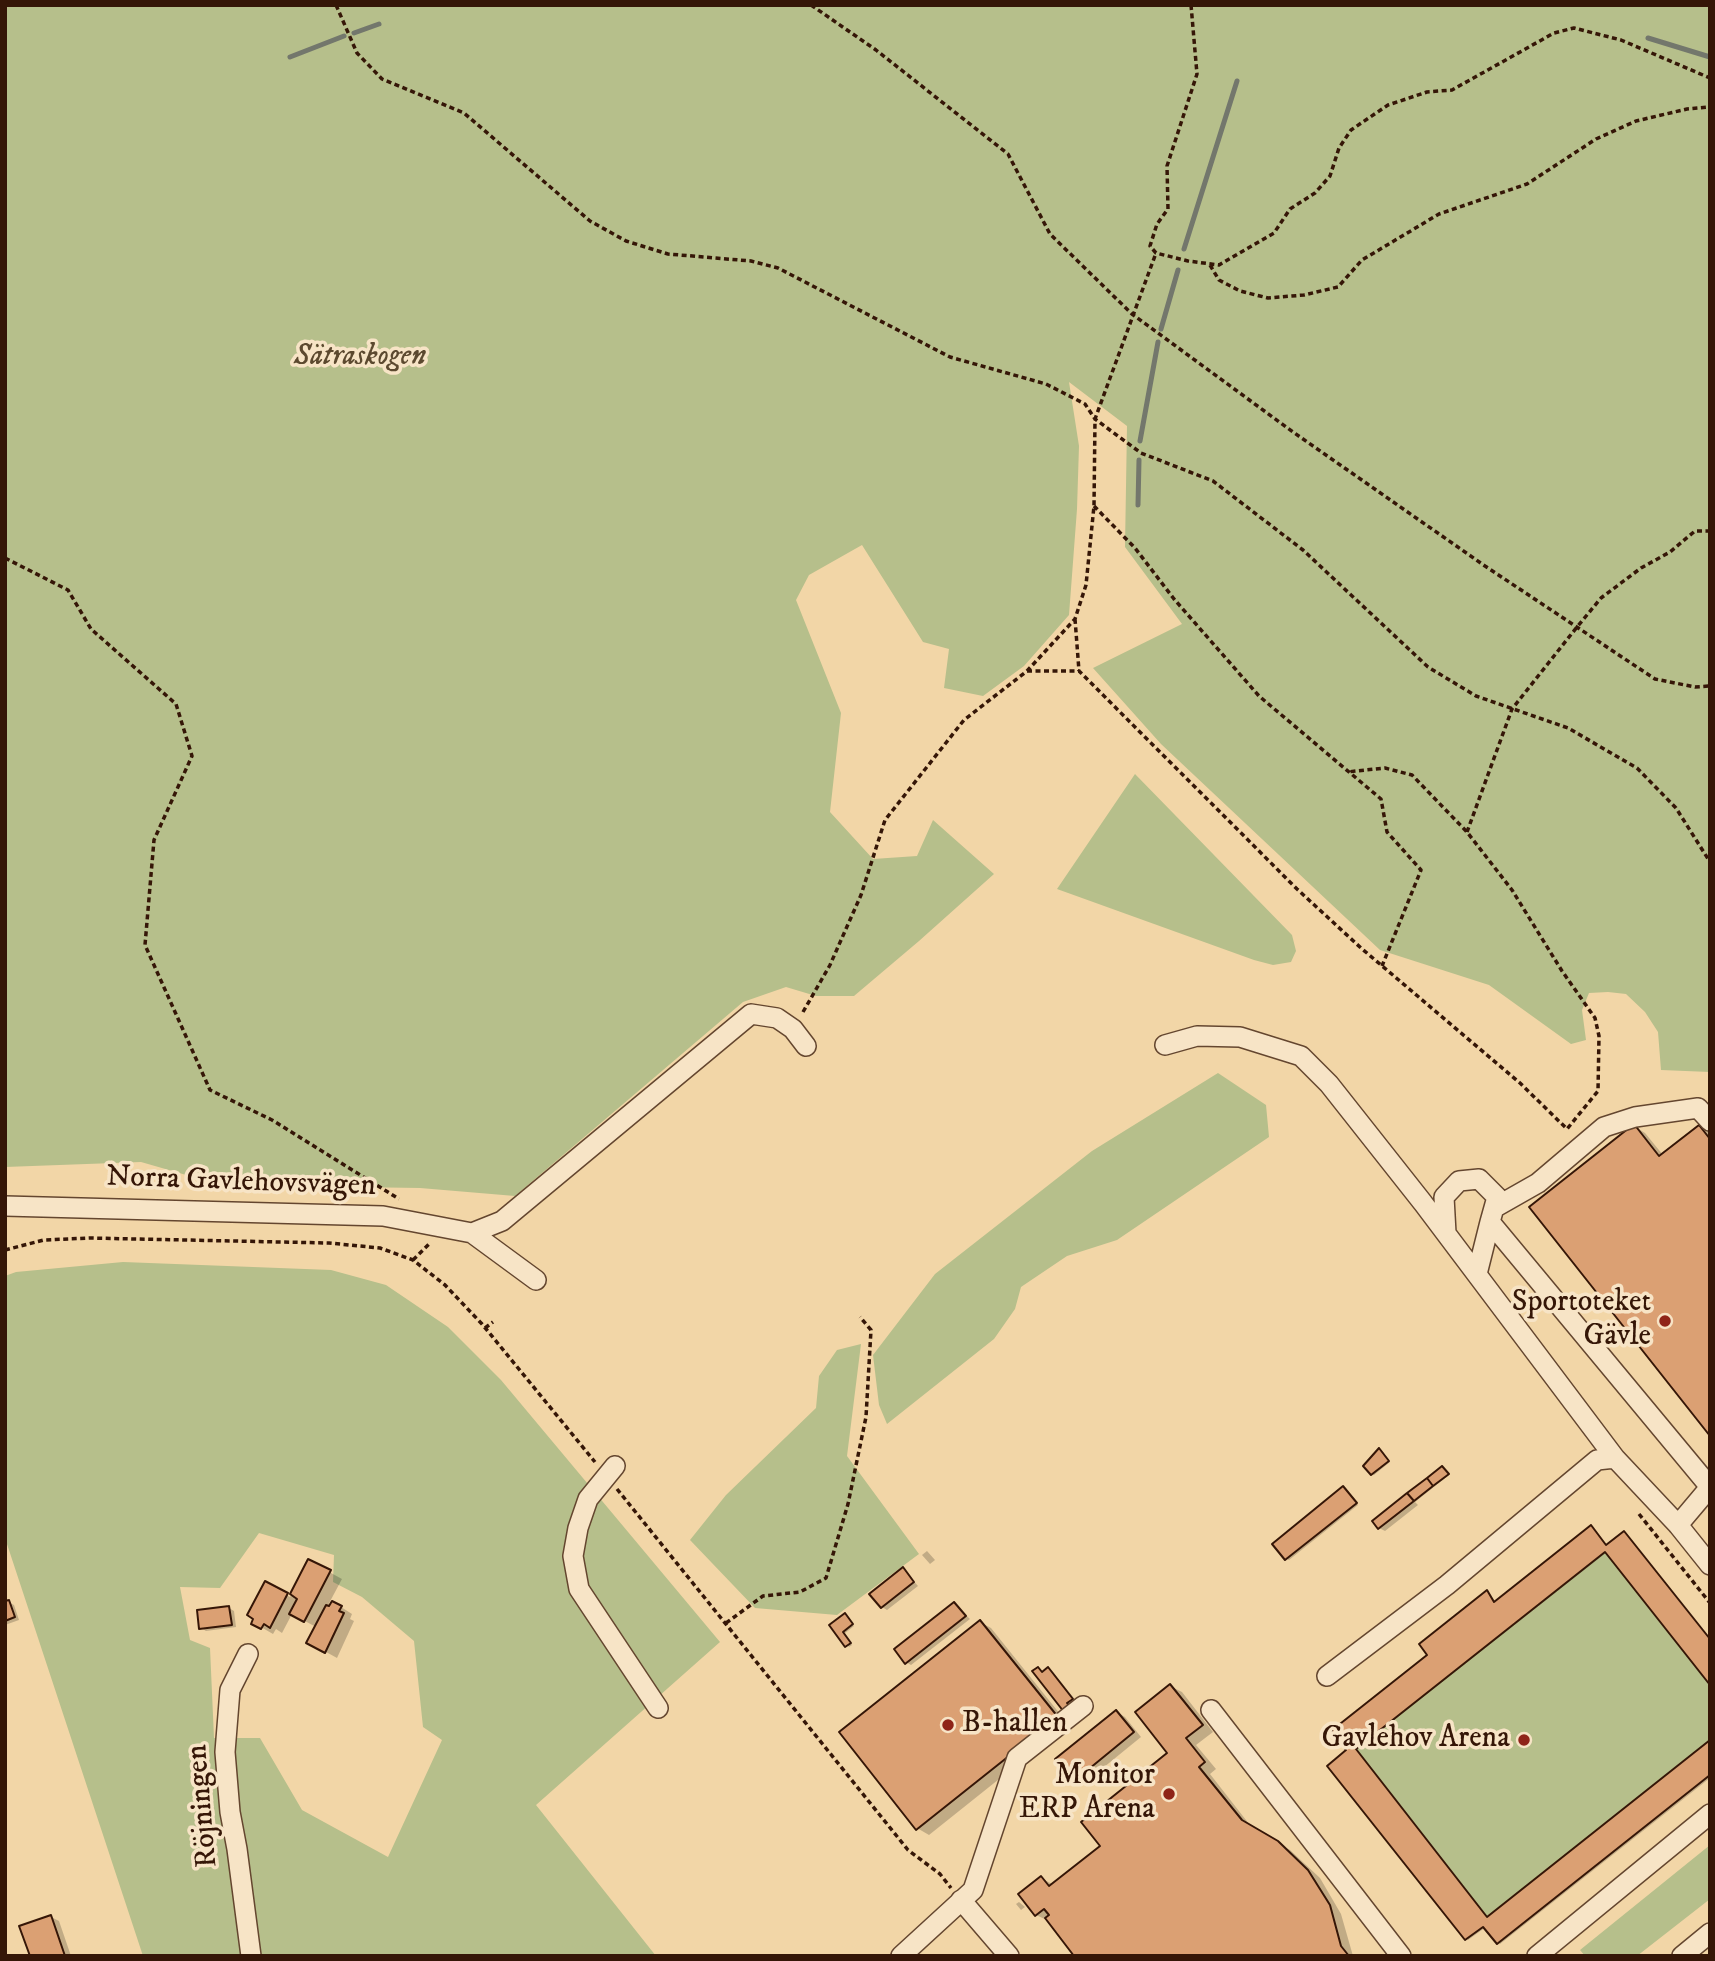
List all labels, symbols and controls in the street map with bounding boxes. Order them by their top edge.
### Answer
park label: Sätraskogen [294,340,426,376]
street label: Norra Gavlehovsvägen [106,1160,376,1206]
place label: Sportoteket Gävle [1512,1286,1651,1356]
marker: Sportoteket Gävle [1657,1313,1673,1329]
place label: B-hallen [962,1707,1068,1743]
marker: B-hallen [940,1717,956,1733]
place label: Gavlehov Arena [1321,1722,1510,1758]
marker: Gavlehov Arena [1516,1732,1532,1748]
street label: Röjningen [181,1743,227,1869]
place label: Monitor ERP Arena [1019,1759,1155,1829]
marker: Monitor ERP Arena [1161,1786,1177,1802]

